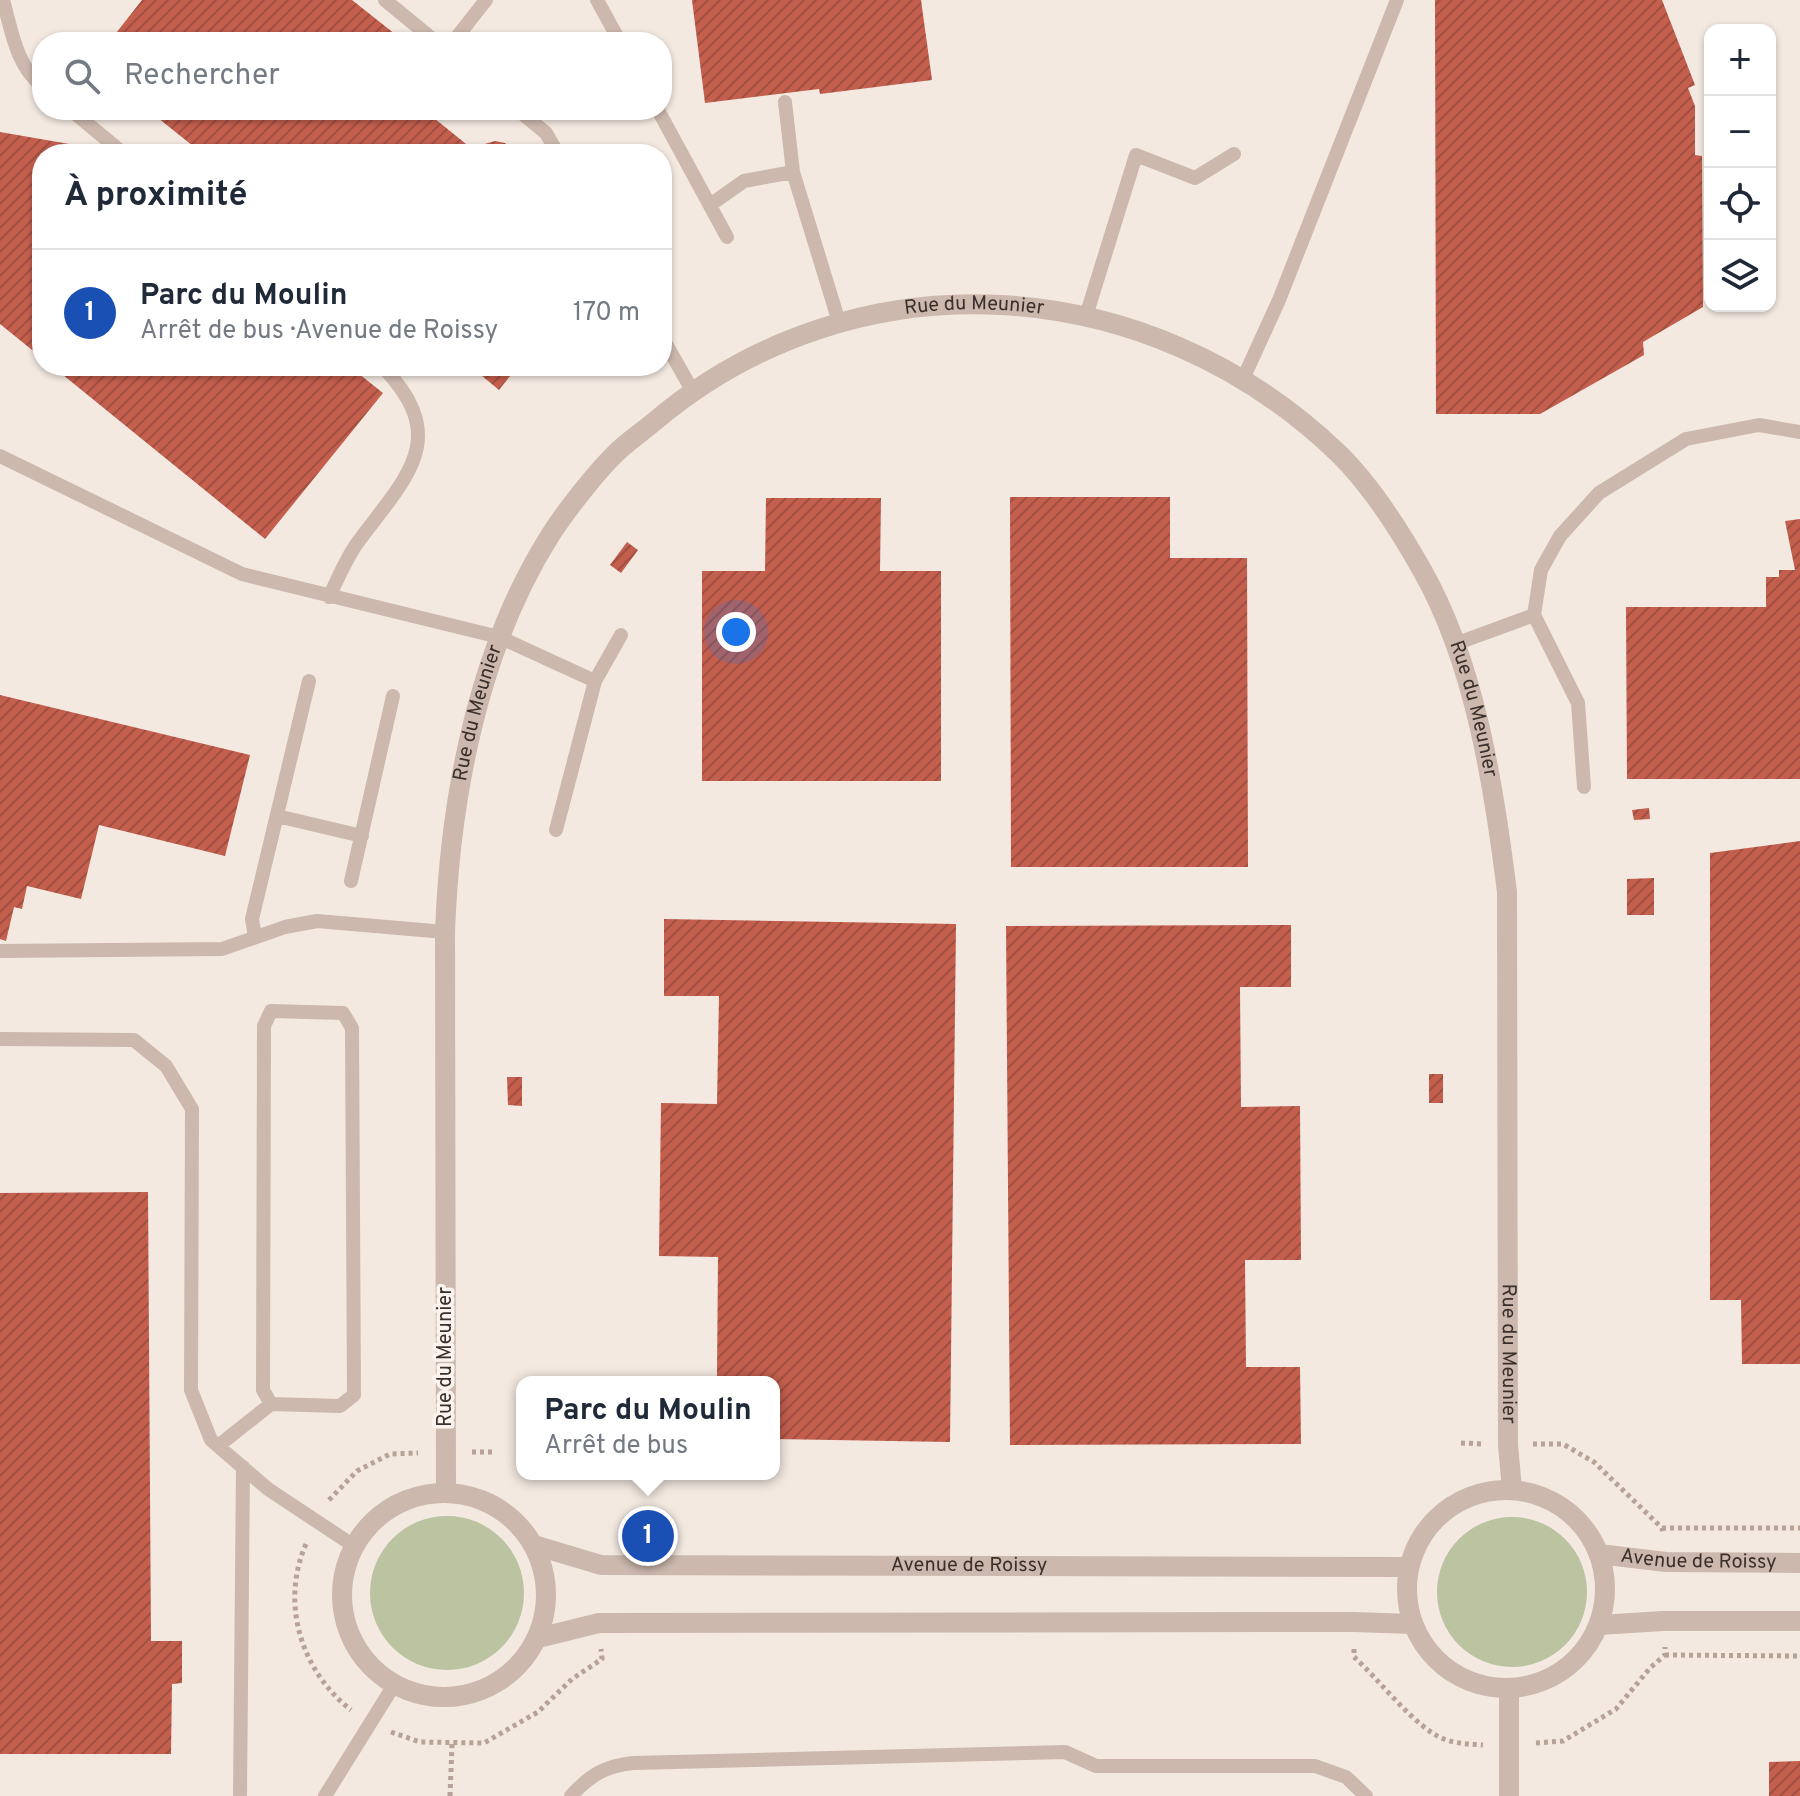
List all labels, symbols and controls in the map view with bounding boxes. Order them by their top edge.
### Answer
map controls [1704,24,1776,312]
button: + [1704,24,1776,96]
search box [32,32,672,120]
icon: search [60,54,104,98]
text: Rechercher [124,58,280,95]
button: − [1704,96,1776,168]
button: locate [1704,168,1776,240]
text: À proximité [64,175,247,218]
button: layers [1704,240,1776,312]
text: Parc du Moulin [140,278,347,315]
street label: Rue du Meunier [903,291,1046,322]
text: 1 [85,297,95,330]
text: 170 m [573,297,640,330]
text: Arrêt de bus · Avenue de Roissy [140,315,498,348]
your location [716,612,756,652]
street label: Rue du Meunier [1442,637,1503,780]
street label: Rue du Meunier [448,641,509,783]
street label: Rue du Meunier [1495,1284,1521,1424]
street label: Rue du Meunier [433,1287,459,1427]
popup [516,1376,780,1480]
text: Parc du Moulin [544,1393,752,1430]
text: Arrêt de bus [544,1430,688,1463]
pin: 1 [622,1506,674,1566]
street label: Avenue de Roissy [1619,1544,1777,1576]
street label: Avenue de Roissy [891,1553,1047,1579]

